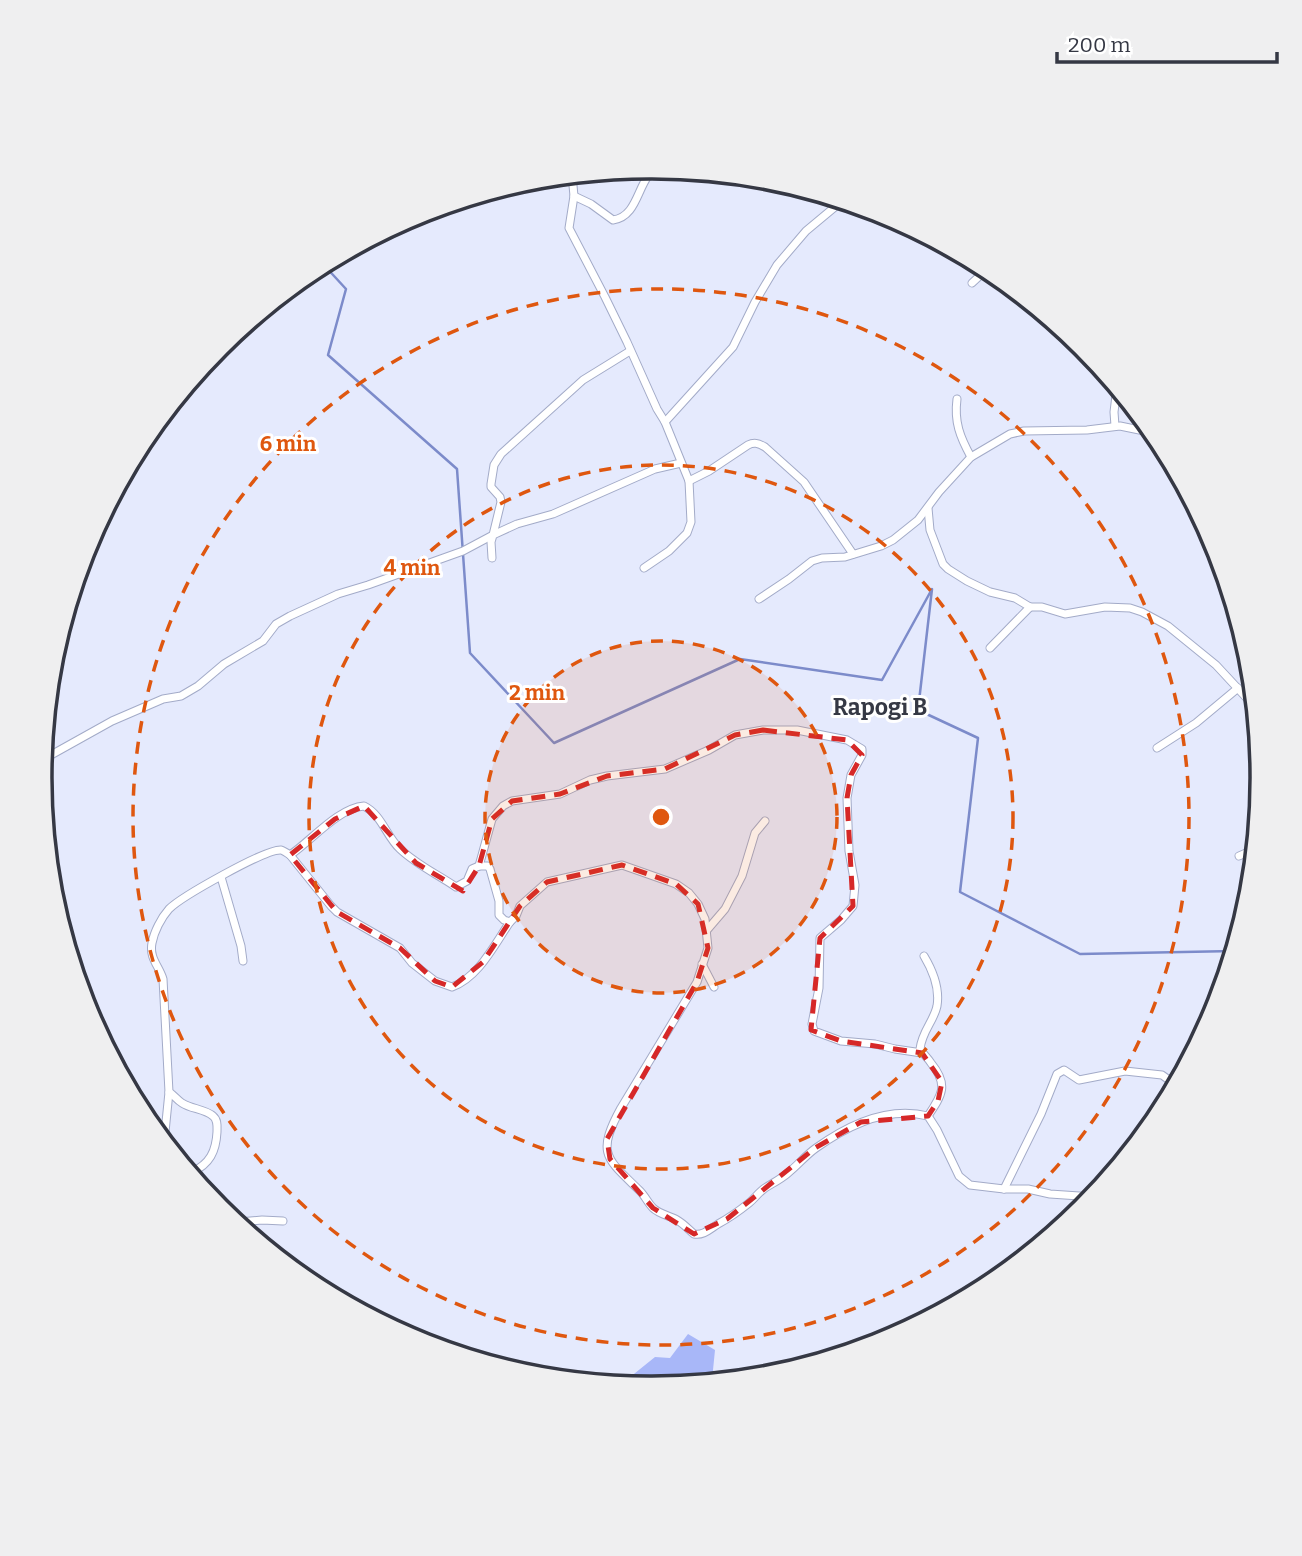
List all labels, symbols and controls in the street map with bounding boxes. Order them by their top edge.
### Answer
scale bar [1057,21,1278,65]
text: 200 m [1068,32,1131,58]
text: 6 min [260,431,317,457]
text: 4 min [384,555,441,581]
text: 2 min [509,680,565,706]
district label: Rapogi B [833,693,927,721]
centre of rings [649,805,673,829]

